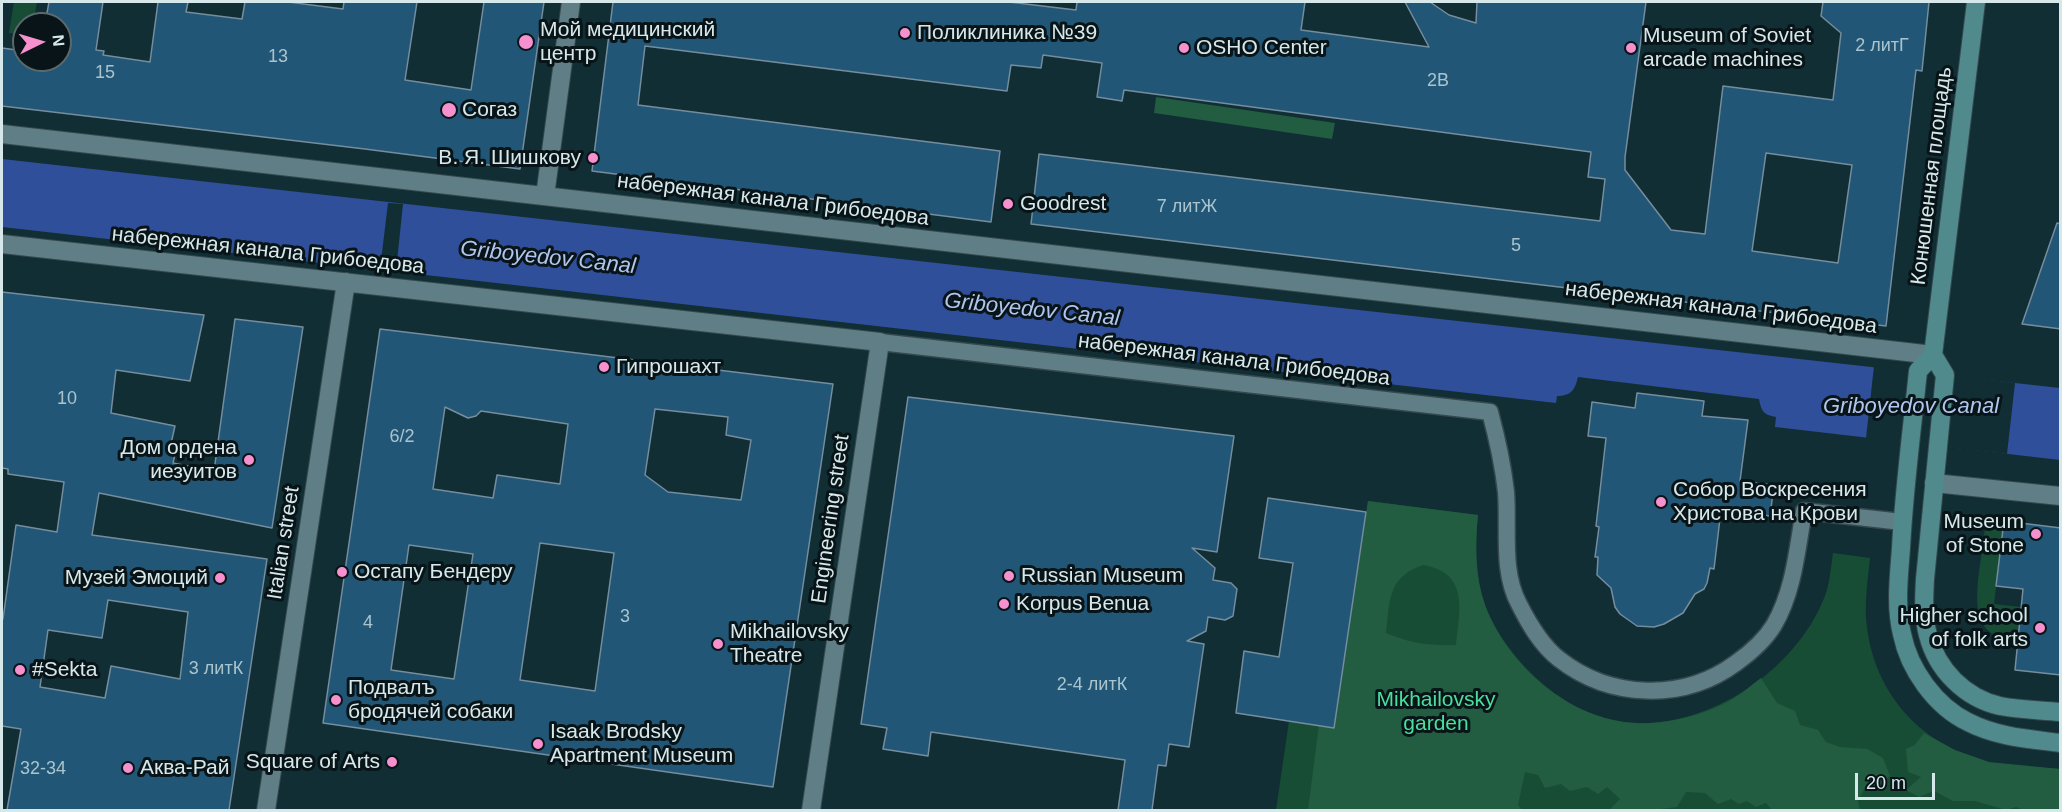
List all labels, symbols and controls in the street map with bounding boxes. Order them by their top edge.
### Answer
north arrow [12,12,72,72]
place label: Мой медицинский центр [540,17,715,67]
place label: Поликлиника №39 [917,20,1097,46]
place label: Museum of Soviet arcade machines [1643,23,1811,73]
marker: Поликлиника №39 [898,26,912,40]
marker: Мой медицинский центр [517,33,535,51]
text: N [49,34,67,47]
place label: OSHO Center [1196,35,1327,61]
house number: 2 литГ [1855,35,1909,57]
marker: OSHO Center [1177,41,1191,55]
marker: Museum of Soviet arcade machines [1624,41,1638,55]
house number: 13 [268,46,288,68]
house number: 15 [95,62,115,84]
street label: Конюшенная площадь [1906,66,1958,286]
house number: 2В [1427,70,1449,92]
place label: Согаз [462,97,517,123]
marker: Согаз [440,101,458,119]
place label: В. Я. Шишкову [438,145,581,171]
marker: В. Я. Шишкову [586,151,600,165]
street label: набережная канала Грибоедова [616,168,930,232]
place label: Goodrest [1020,191,1106,217]
house number: 7 литЖ [1157,196,1217,218]
marker: Goodrest [1001,197,1015,211]
street label: набережная канала Грибоедова [111,222,425,280]
house number: 5 [1511,235,1521,257]
water label: Griboyedov Canal [459,236,637,280]
street label: набережная канала Грибоедова [1564,276,1878,340]
water label: Griboyedov Canal [943,288,1121,332]
street label: набережная канала Грибоедова [1077,328,1391,392]
place label: Гипрошахт [616,354,721,380]
marker: Гипрошахт [597,360,611,374]
house number: 10 [57,388,77,410]
water label: Griboyedov Canal [1823,394,1999,420]
house number: 6/2 [389,426,415,448]
street label: Engineering street [807,433,855,605]
place label: Дом ордена иезуитов [121,435,237,485]
marker: Дом ордена иезуитов [242,453,256,467]
place label: Собор Воскресения Христова на Крови [1673,477,1867,527]
street label: Italian street [263,485,305,601]
marker: Собор Воскресения Христова на Крови [1654,495,1668,509]
place label: Museum of Stone [1943,509,2024,559]
marker: Museum of Stone [2029,527,2043,541]
place label: Остапу Бендеру [354,559,513,585]
place label: Russian Museum [1021,563,1183,589]
place label: Музей Эмоций [65,565,208,591]
marker: Остапу Бендеру [335,565,349,579]
marker: Russian Museum [1002,569,1016,583]
marker: Музей Эмоций [213,571,227,585]
place label: Korpus Benua [1016,591,1149,617]
marker: Korpus Benua [997,597,1011,611]
place label: Higher school of folk arts [1900,603,2028,653]
house number: 3 [620,606,630,628]
house number: 4 [363,612,373,634]
place label: Mikhailovsky Theatre [730,619,849,669]
marker: Higher school of folk arts [2033,621,2047,635]
marker: Mikhailovsky Theatre [711,637,725,651]
place label: #Sekta [32,657,97,683]
house number: 3 литК [189,658,243,680]
marker: #Sekta [13,663,27,677]
house number: 2-4 литК [1057,674,1127,696]
place label: Подвалъ бродячей собаки [348,675,513,725]
park label: Mikhailovsky garden [1376,687,1496,737]
marker: Подвалъ бродячей собаки [329,693,343,707]
place label: Isaak Brodsky Apartment Museum [550,719,733,769]
marker: Isaak Brodsky Apartment Museum [531,737,545,751]
place label: Square of Arts [246,749,380,775]
place label: Аква-Рай [140,755,230,781]
marker: Square of Arts [385,755,399,769]
house number: 32-34 [20,758,66,780]
marker: Аква-Рай [121,761,135,775]
scale bar [1858,761,1938,799]
text: 20 m [1866,773,1906,793]

